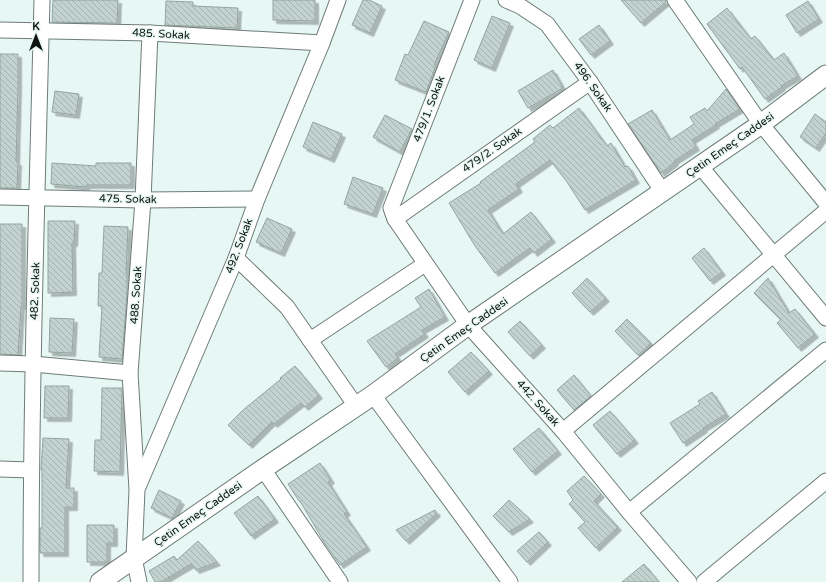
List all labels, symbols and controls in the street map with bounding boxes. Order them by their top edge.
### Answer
north arrow [16,16,56,56]
text: K [32,20,40,33]
street label: 485. Sokak [132,26,190,42]
street label: 496. Sokak [571,60,615,114]
street label: 479/1. Sokak [410,74,448,144]
street label: Çetin Emeç Caddesi [684,110,776,180]
street label: 479/2. Sokak [460,125,524,175]
street label: 475. Sokak [99,192,157,206]
street label: 492. Sokak [223,217,255,275]
street label: 482. Sokak [27,262,43,320]
street label: 488. Sokak [127,266,145,324]
street label: Çetin Emeç Caddesi [418,295,510,365]
street label: 442. Sokak [514,377,562,429]
street label: Çetin Emeç Caddesi [152,479,244,549]

